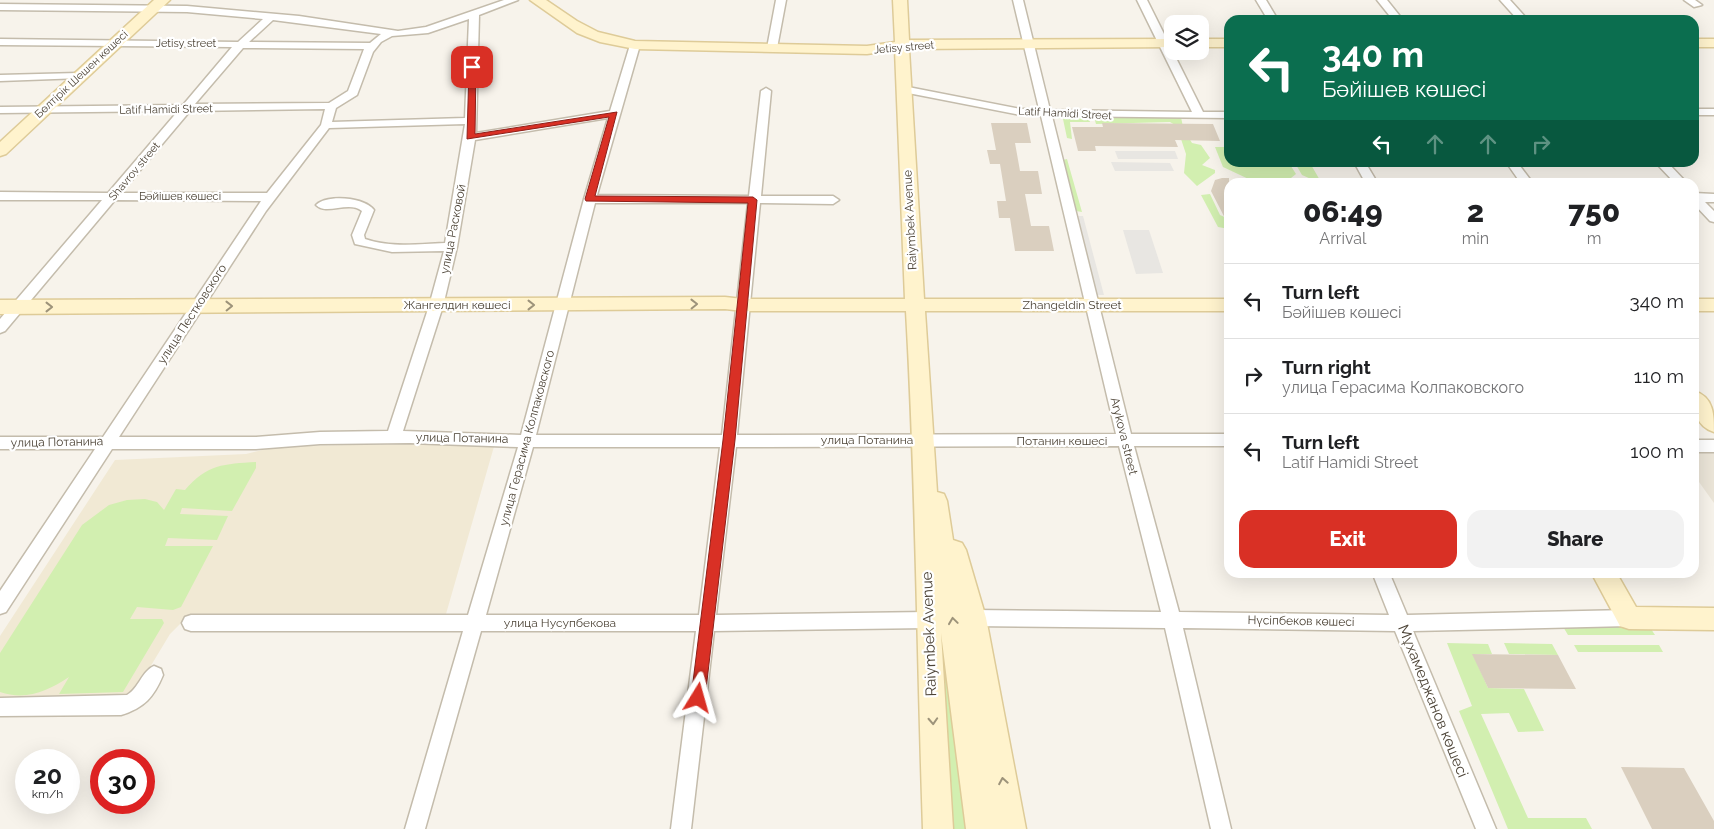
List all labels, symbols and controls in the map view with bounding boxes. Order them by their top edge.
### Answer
map controls [1164,15,1209,60]
button: layers [1164,15,1209,60]
street label: Бөлтірік Шешен көшесі [32,28,131,121]
text: 340 m [1322,34,1424,75]
icon: left [1239,35,1304,100]
street label: Jetisy street [156,37,217,50]
street label: Jetisy street [873,38,935,57]
pin [451,46,493,88]
icon: arrive [458,53,486,81]
text: Бәйішев көшесі [1322,76,1486,102]
street label: Latif Hamidi Street [119,102,213,117]
street label: Latif Hamidi Street [1018,105,1112,122]
icon: left [1368,130,1396,158]
icon: ahead [1421,130,1449,158]
icon: ahead [1474,130,1502,158]
icon: right [1527,130,1555,158]
street label: Shavrov street [106,139,163,203]
street label: Raiymbek Avenue [900,170,920,270]
street label: улица Расковой [437,183,469,275]
street label: Бәйішев көшесі [139,190,221,203]
text: 06:49 [1303,194,1383,229]
text: 2 [1467,194,1484,229]
text: 750 [1568,194,1620,229]
text: Arrival [1319,229,1366,248]
text: min [1462,229,1489,248]
text: m [1587,229,1601,248]
street label: улица Пестковского [155,262,229,366]
text: Turn left [1282,281,1359,303]
icon: left [1239,287,1267,315]
text: 340 m [1630,290,1684,312]
street label: Жангелдин көшесі [403,298,511,312]
street label: Zhangeldin Street [1022,298,1122,312]
one-way arrow [690,299,698,309]
one-way arrow [528,300,535,310]
one-way arrow [225,301,233,311]
one-way arrow [45,302,53,312]
text: Бәйішев көшесі [1282,303,1401,322]
street label: улица Герасима Колпаковского [497,348,557,528]
text: Turn right [1282,356,1371,378]
icon: right [1239,362,1267,390]
text: 110 m [1634,365,1684,387]
text: улица Герасима Колпаковского [1282,378,1524,397]
street label: Arykova street [1108,396,1140,476]
street label: улица Потанина [416,430,508,446]
text: Turn left [1282,431,1359,453]
street label: улица Потанина [821,433,913,447]
street label: улица Потанина [11,434,103,450]
street label: Потанин көшесі [1017,434,1108,448]
icon: left [1239,437,1267,465]
text: 100 m [1630,440,1684,462]
text: Latif Hamidi Street [1282,453,1418,472]
button: Exit [1239,510,1457,568]
button: Share [1467,510,1684,568]
street label: Raiymbek Avenue [918,571,940,697]
street label: Нүсіпбеков көшесі [1247,613,1355,629]
street label: улица Нусупбекова [504,616,616,630]
one-way arrow [948,616,958,625]
street label: Мұхамеджанов көшесі [1394,622,1472,780]
position arrow [671,671,723,723]
one-way arrow [928,717,939,725]
speed limit sign: 30 [90,749,155,814]
text: 20 [33,760,62,790]
one-way arrow [999,776,1009,785]
text: km/h [32,787,63,801]

